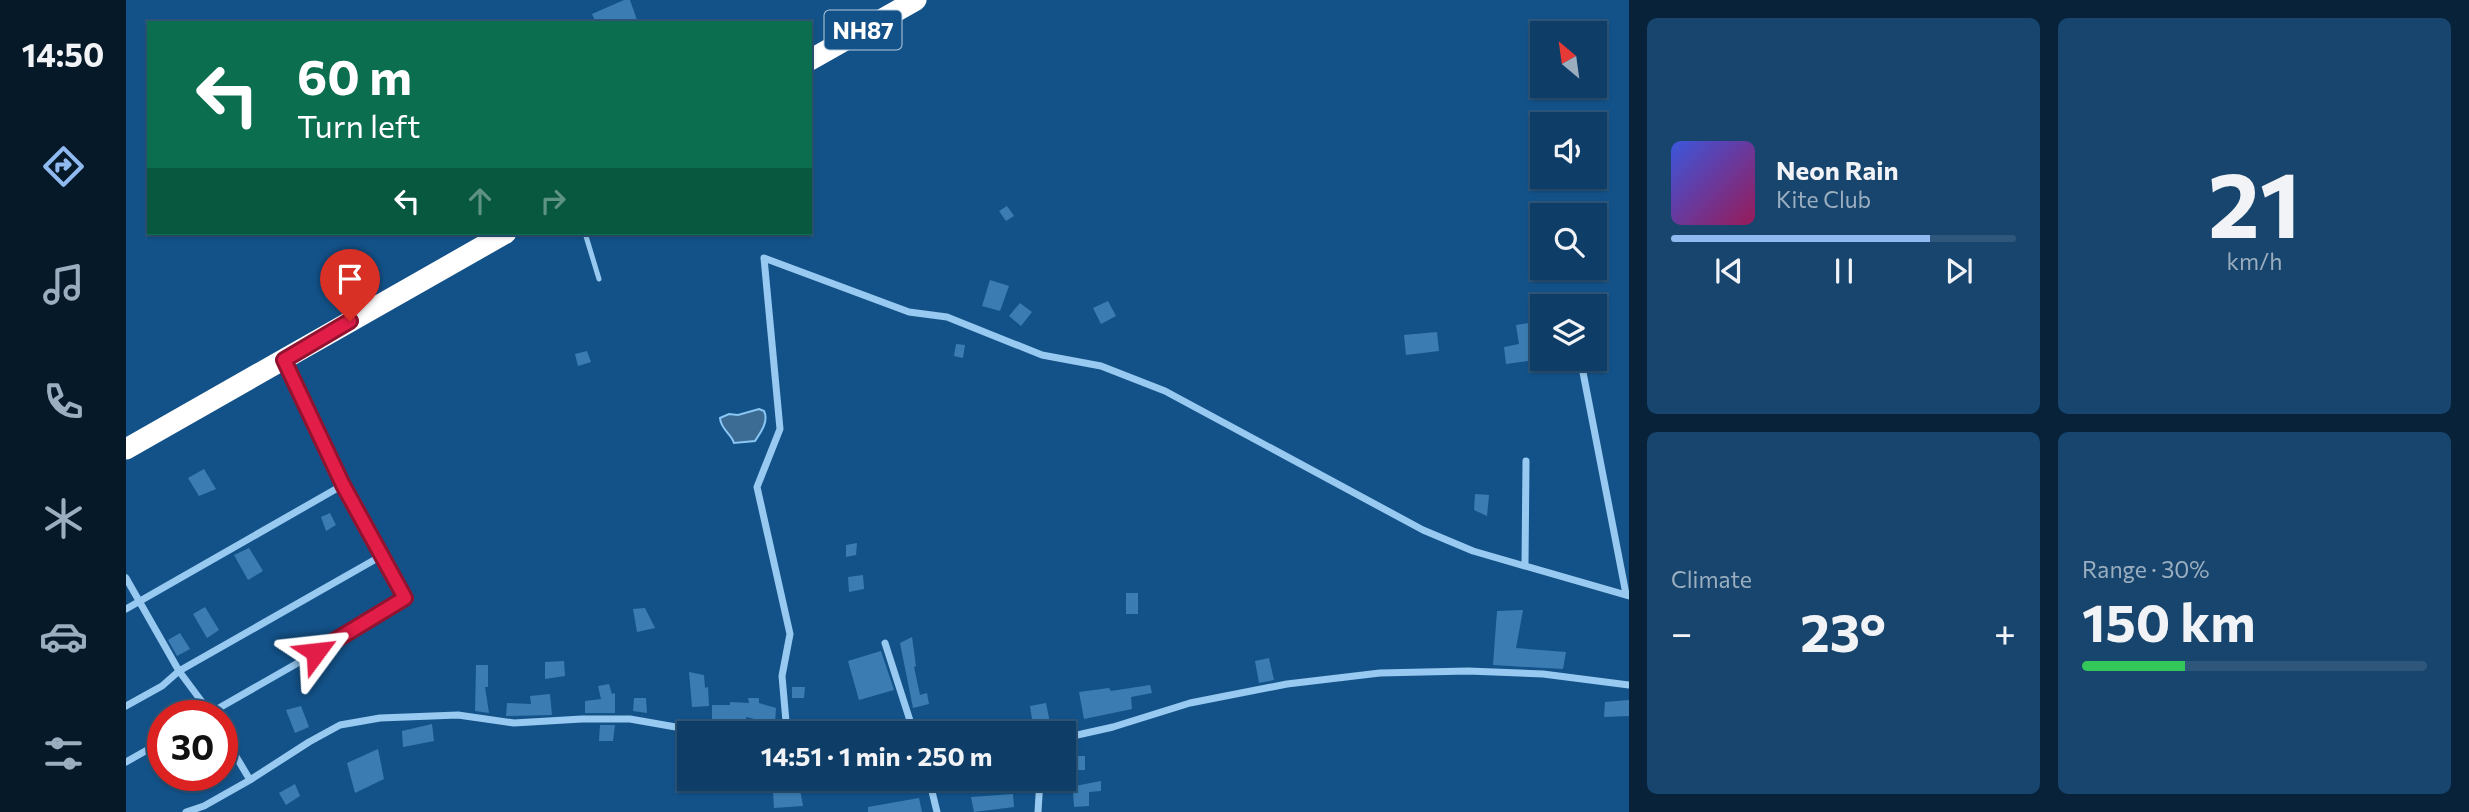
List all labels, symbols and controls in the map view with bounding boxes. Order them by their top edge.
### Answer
road number: NH87 [824,10,902,50]
north arrow [1530,21,1606,98]
map controls [1530,21,1607,371]
text: 14:50 [22,34,104,74]
text: 60 m [297,45,412,105]
icon: left [182,49,273,140]
text: Turn left [297,105,421,145]
button: sound [1530,112,1607,189]
icon: directions [39,142,88,191]
text: 21 [2208,145,2301,257]
text: Neon Rain [1776,154,1899,185]
icon: left [388,182,426,220]
icon: ahead [461,182,499,220]
icon: right [534,182,572,220]
text: Kite Club [1776,185,1871,213]
button: search [1530,203,1607,280]
text: km/h [2227,247,2282,275]
pin [320,249,380,321]
icon: previous [1710,252,1748,290]
icon: pause [1825,252,1863,290]
icon: next [1940,252,1978,290]
icon: music [39,260,88,309]
icon: arrive [331,260,369,298]
button: layers [1530,294,1607,371]
icon: phone [39,377,88,426]
icon: climate [39,494,88,543]
text: Range · 30% [2082,555,2210,583]
text: Climate [1671,565,1752,593]
text: 150 km [2082,589,2256,653]
text: 23° [1800,599,1886,663]
text: − [1671,608,1693,655]
text: + [1994,608,2016,655]
icon: car [39,612,88,661]
position arrow [279,615,353,689]
speed limit sign: 30 [147,700,238,791]
icon: filters [39,729,88,778]
text: 14:51 · 1 min · 250 m [761,740,992,771]

